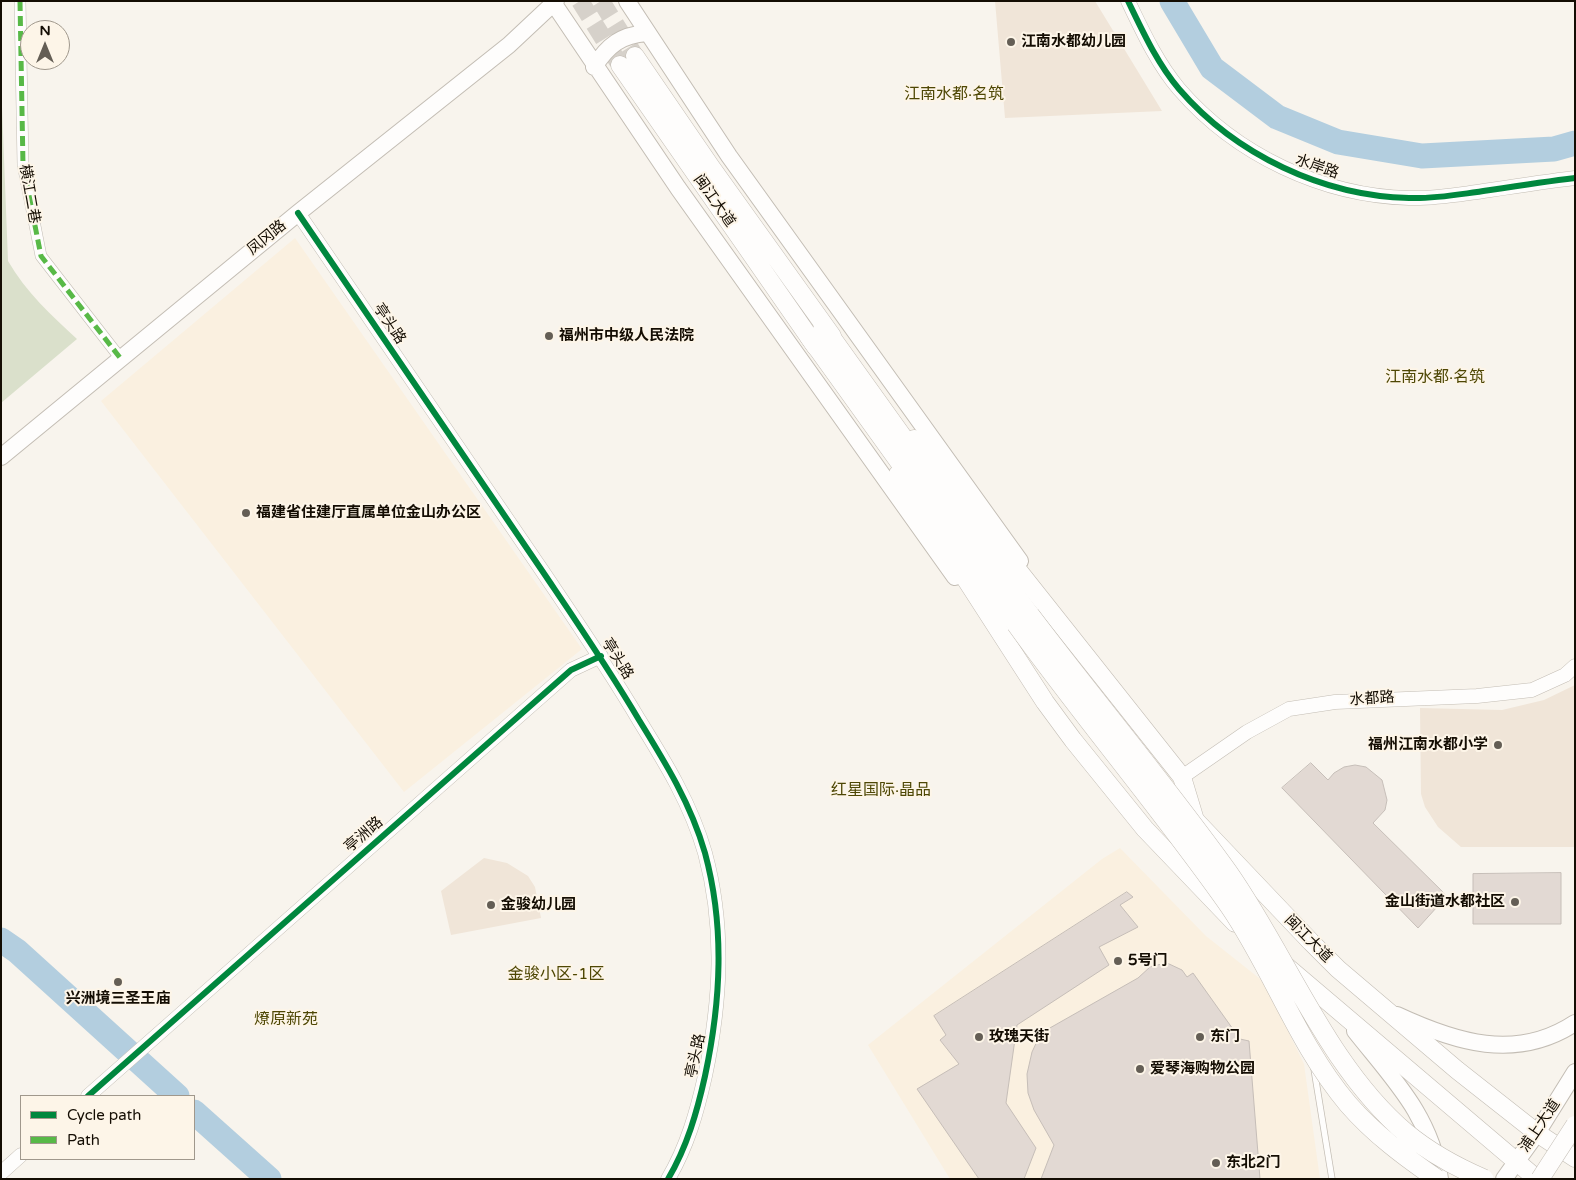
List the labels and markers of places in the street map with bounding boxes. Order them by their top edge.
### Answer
place label: 江南水都幼儿园 [1021,33,1126,51]
marker: 江南水都幼儿园 [1005,36,1017,48]
place label: 福州市中级人民法院 [559,327,694,345]
marker: 福州市中级人民法院 [543,330,555,342]
place label: 福建省住建厅直属单位金山办公区 [256,504,481,522]
marker: 福建省住建厅直属单位金山办公区 [240,507,252,519]
place label: 福州江南水都小学 [1368,736,1488,754]
marker: 福州江南水都小学 [1492,739,1504,751]
place label: 金山街道水都社区 [1385,893,1505,911]
place label: 金骏幼儿园 [501,896,576,914]
marker: 金山街道水都社区 [1509,896,1521,908]
marker: 金骏幼儿园 [485,899,497,911]
place label: 5号门 [1128,952,1167,970]
marker: 5号门 [1112,955,1124,967]
marker: 兴洲境三圣王庙 [112,976,124,988]
place label: 兴洲境三圣王庙 [66,990,170,1008]
place label: 玫瑰天街 [989,1028,1049,1046]
place label: 东门 [1210,1028,1240,1046]
marker: 玫瑰天街 [973,1031,985,1043]
marker: 东门 [1194,1031,1206,1043]
place label: 爱琴海购物公园 [1150,1060,1255,1078]
marker: 爱琴海购物公园 [1134,1063,1146,1075]
place label: 东北2门 [1226,1154,1280,1172]
marker: 东北2门 [1210,1157,1222,1169]

